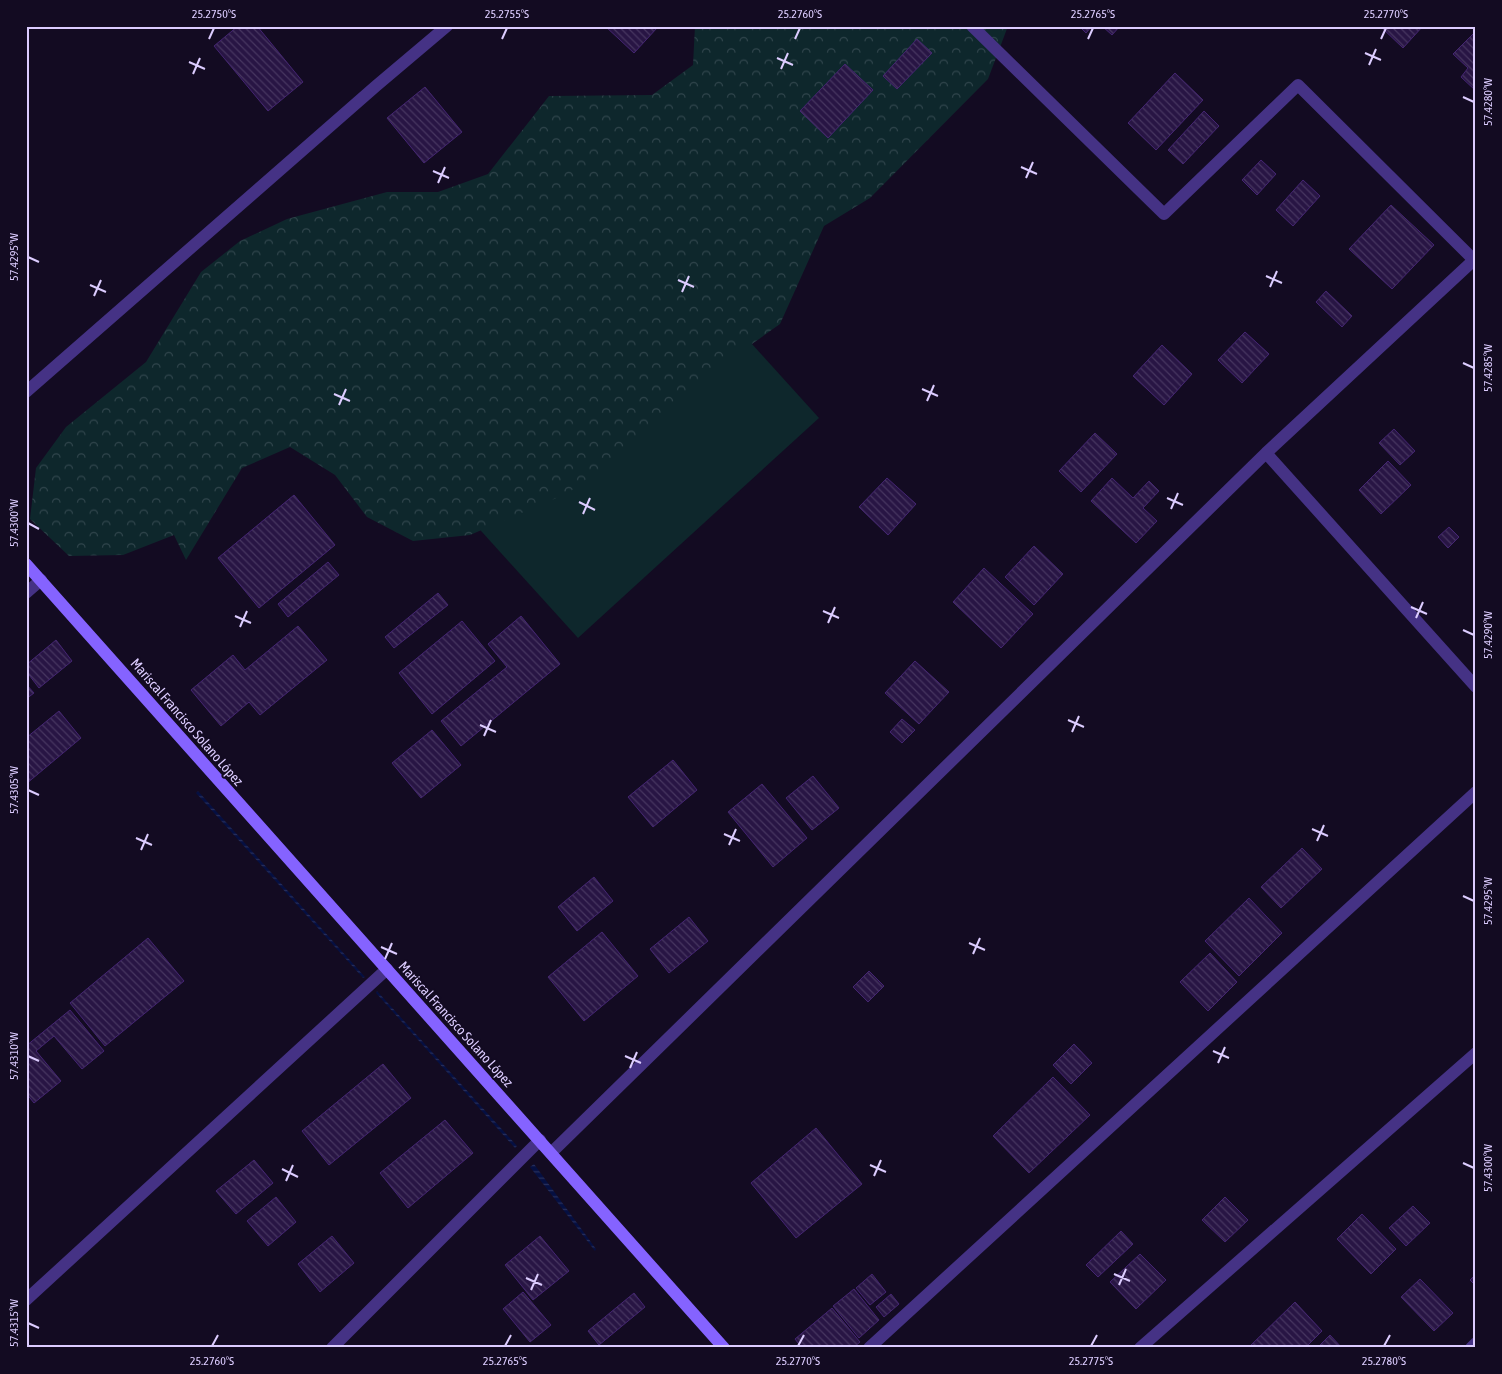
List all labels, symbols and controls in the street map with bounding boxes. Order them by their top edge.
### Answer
text: 25.2750°S [192,7,236,21]
text: 25.2755°S [485,7,529,21]
text: 25.2760°S [778,7,822,21]
text: 25.2765°S [1071,7,1115,21]
text: 25.2770°S [1364,7,1408,21]
text: 57.4280°W [1481,78,1495,126]
text: 57.4295°W [7,233,21,281]
text: 57.4285°W [1481,344,1495,392]
text: 57.4300°W [7,499,21,547]
text: 57.4290°W [1481,611,1495,659]
street label: Mariscal Francisco Solano López [127,655,247,789]
text: 57.4305°W [7,766,21,814]
text: 57.4295°W [1481,877,1495,925]
street label: Mariscal Francisco Solano López [396,958,516,1090]
text: 57.4310°W [7,1032,21,1080]
text: 57.4300°W [1481,1144,1495,1192]
text: 57.4315°W [7,1299,21,1347]
text: 25.2760°S [190,1354,234,1368]
text: 25.2765°S [483,1354,527,1368]
text: 25.2770°S [776,1354,820,1368]
text: 25.2775°S [1069,1354,1113,1368]
text: 25.2780°S [1362,1354,1406,1368]

